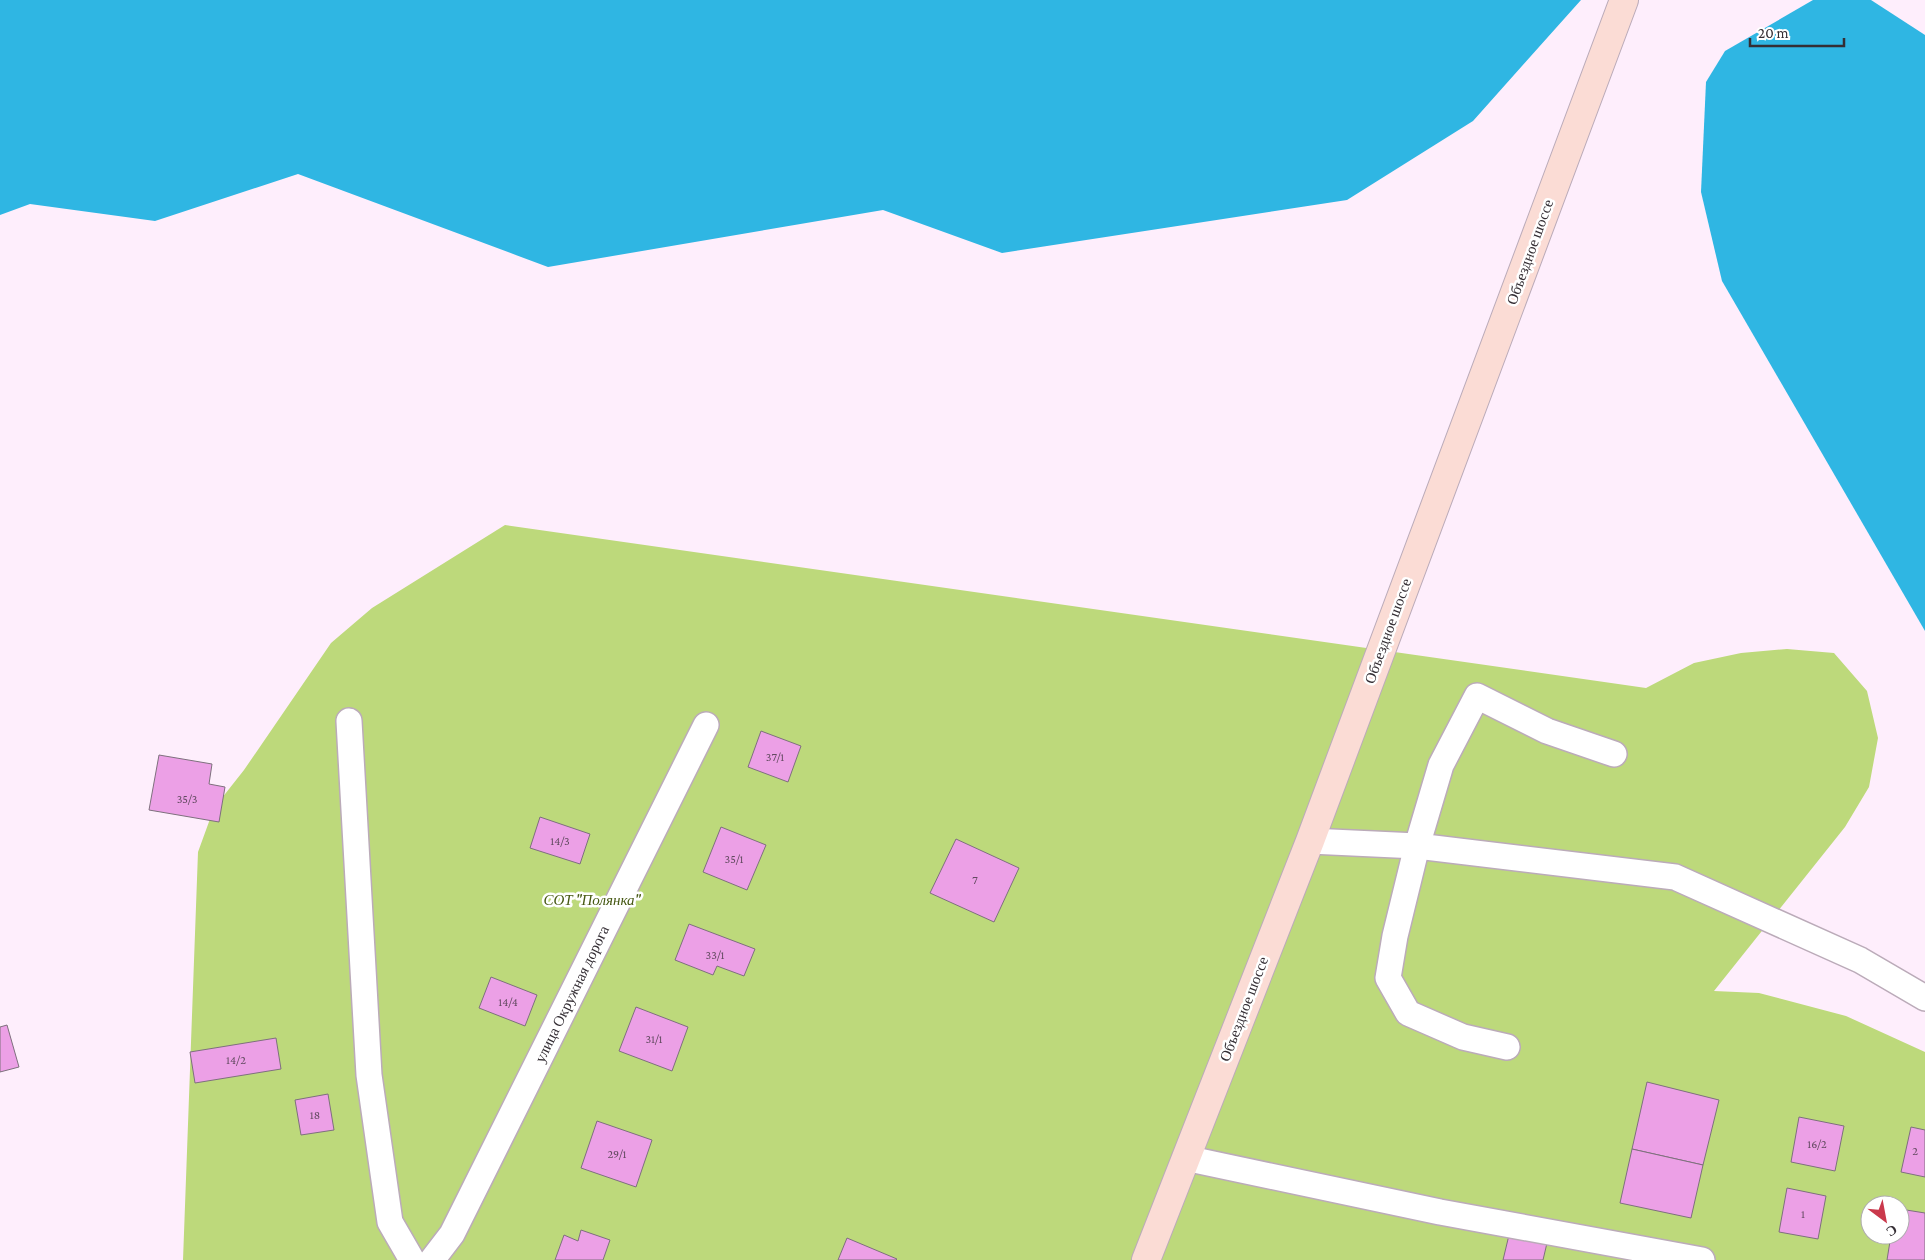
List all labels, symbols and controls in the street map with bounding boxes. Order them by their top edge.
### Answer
scale bar [1750,15,1844,47]
text: 20 m [1758,25,1789,41]
street label: Объездное шоссе [1504,197,1557,307]
street label: Объездное шоссе [1362,576,1415,686]
house number: 37/1 [766,750,784,764]
house number: 35/3 [177,792,198,806]
house number: 14/3 [550,834,570,848]
house number: 35/1 [725,852,743,866]
house number: 7 [972,873,978,887]
park label: СОТ "Полянка" [543,892,642,908]
street label: улица Окружная дорога [532,923,612,1065]
house number: 33/1 [706,948,724,962]
street label: Объездное шоссе [1217,954,1271,1064]
house number: 14/4 [498,995,518,1009]
house number: 31/1 [645,1032,663,1046]
house number: 14/2 [226,1053,246,1067]
house number: 18 [310,1108,320,1122]
house number: 16/2 [1807,1137,1827,1151]
house number: 2 [1912,1144,1918,1158]
house number: 29/1 [607,1147,627,1161]
north arrow [1860,1195,1910,1245]
house number: 1 [1801,1207,1805,1221]
text: С [1883,1222,1900,1240]

